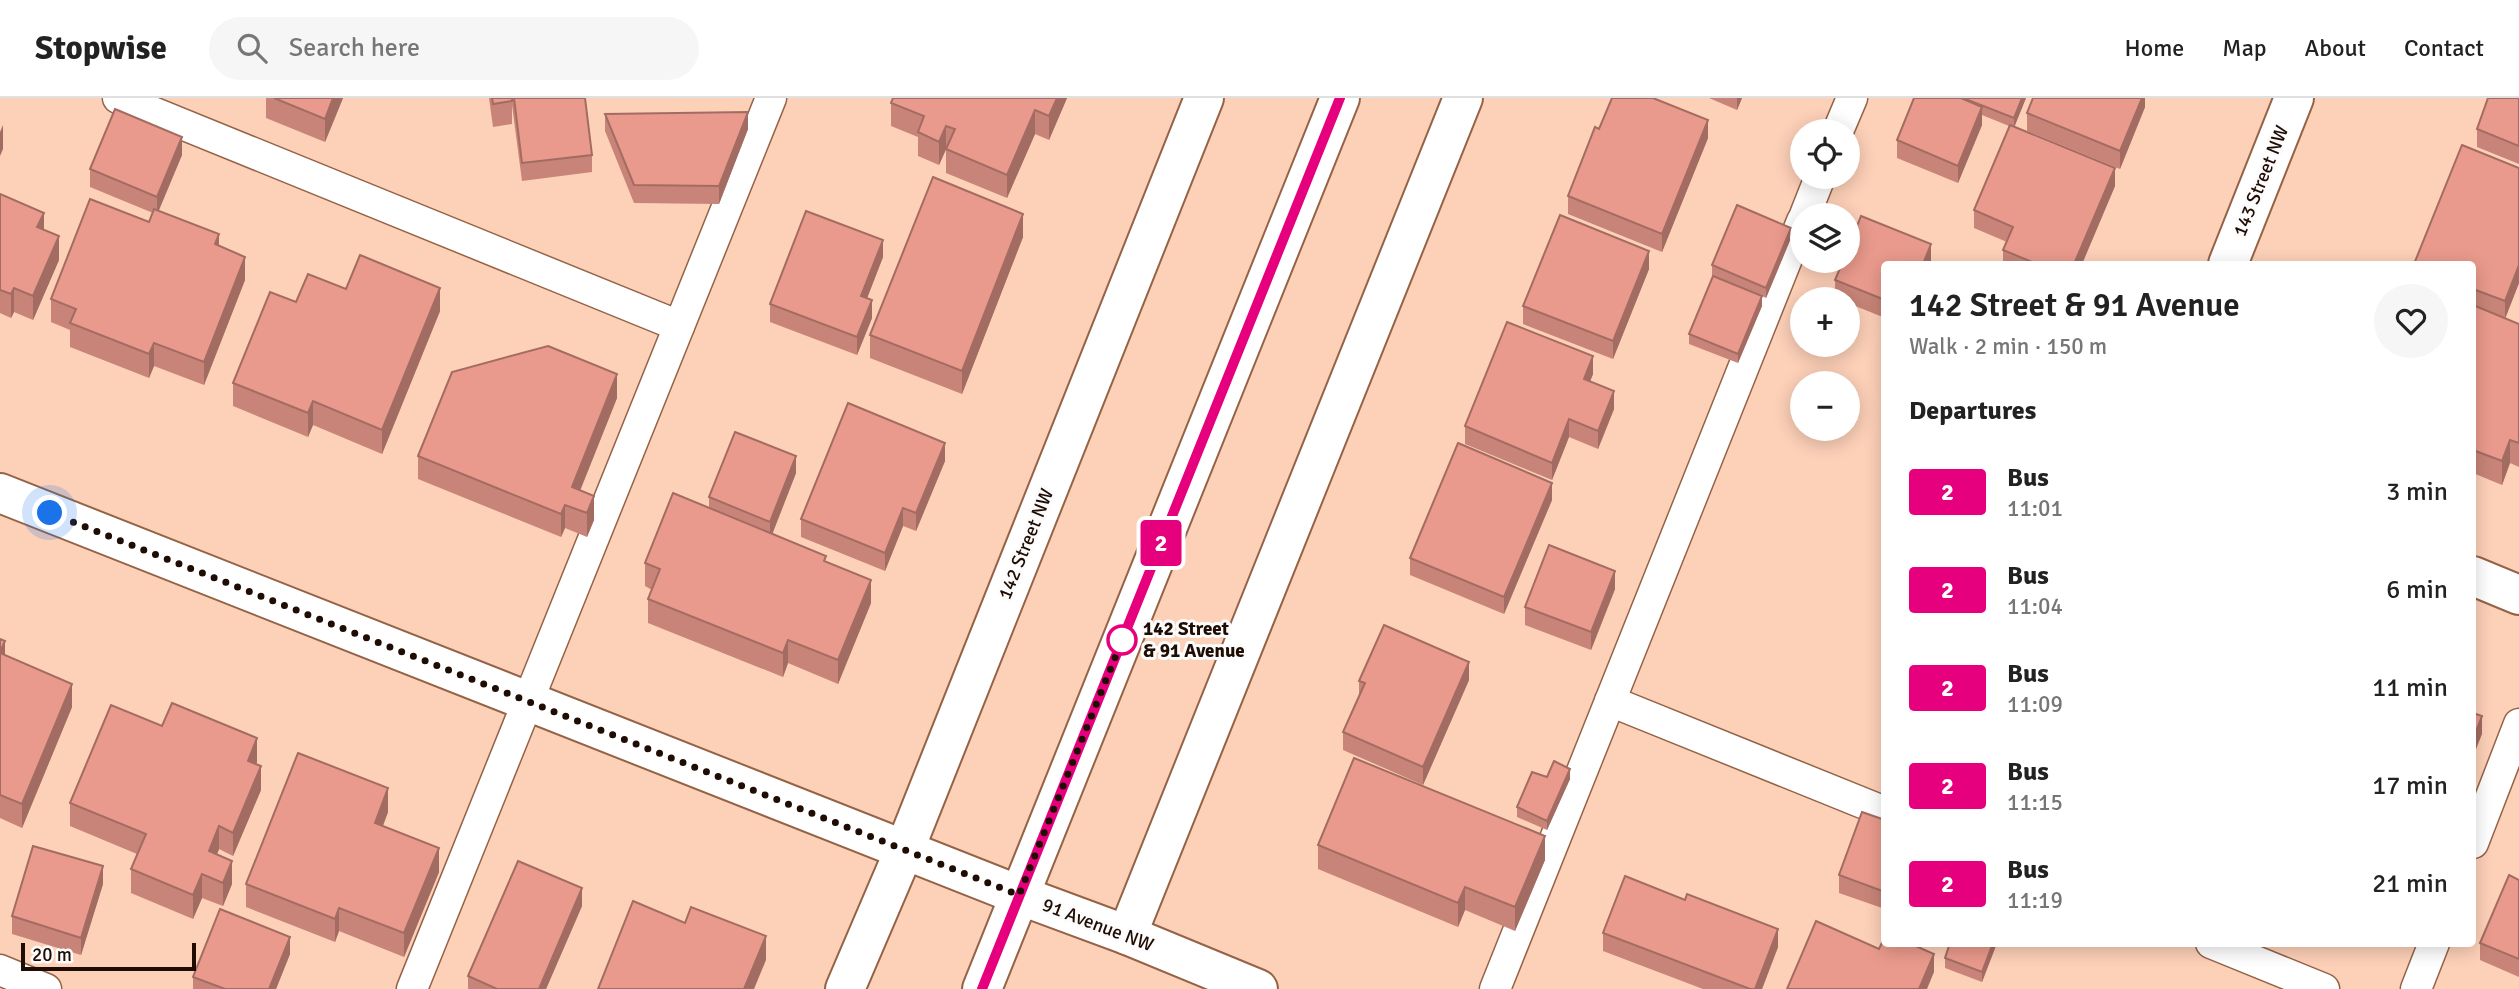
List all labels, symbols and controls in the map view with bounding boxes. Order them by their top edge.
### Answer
search box [209,17,699,80]
text: Stopwise [35,28,167,69]
icon: search [233,29,271,67]
text: Search here [289,32,420,64]
text: Home [2124,33,2184,63]
text: Map [2222,33,2267,63]
text: About [2305,33,2366,63]
text: Contact [2404,33,2484,63]
map controls [1790,119,1860,441]
button: locate [1790,119,1860,189]
street label: 143 Street NW [2228,122,2294,240]
button: layers [1790,203,1860,273]
button: heart [2374,284,2448,358]
text: 142 Street & 91 Avenue [1909,285,2240,326]
button: + [1790,287,1860,357]
text: Walk · 2 min · 150 m [1909,332,2107,361]
button: − [1790,371,1860,441]
text: Departures [1909,395,2036,427]
text: Bus [2007,462,2049,494]
text: 3 min [2386,476,2448,508]
text: 2 [1941,477,1954,507]
street label: 142 Street NW [993,485,1059,603]
text: 11:01 [2007,494,2063,523]
your location [32,495,67,530]
line badge: 2 [1138,520,1184,566]
text: 2 [1155,528,1167,558]
text: Bus [2007,560,2049,592]
text: 6 min [2386,574,2448,606]
text: 2 [1941,575,1954,605]
text: 11:04 [2007,592,2063,621]
place label: 142 Street & 91 Avenue [1143,617,1245,663]
marker: 142 Street & 91 Avenue [1107,625,1137,655]
text: Bus [2007,658,2049,690]
text: 11 min [2372,672,2448,704]
text: 2 [1941,673,1954,703]
text: 11:09 [2007,690,2063,719]
text: Bus [2007,756,2049,788]
text: 17 min [2372,770,2448,802]
text: 2 [1941,771,1954,801]
text: 11:15 [2007,788,2063,817]
text: Bus [2007,854,2049,886]
text: 21 min [2372,868,2448,900]
text: 2 [1941,869,1954,899]
text: 11:19 [2007,886,2063,915]
street label: 91 Avenue NW [1039,893,1157,957]
scale bar [21,940,196,972]
text: 20 m [32,943,72,967]

